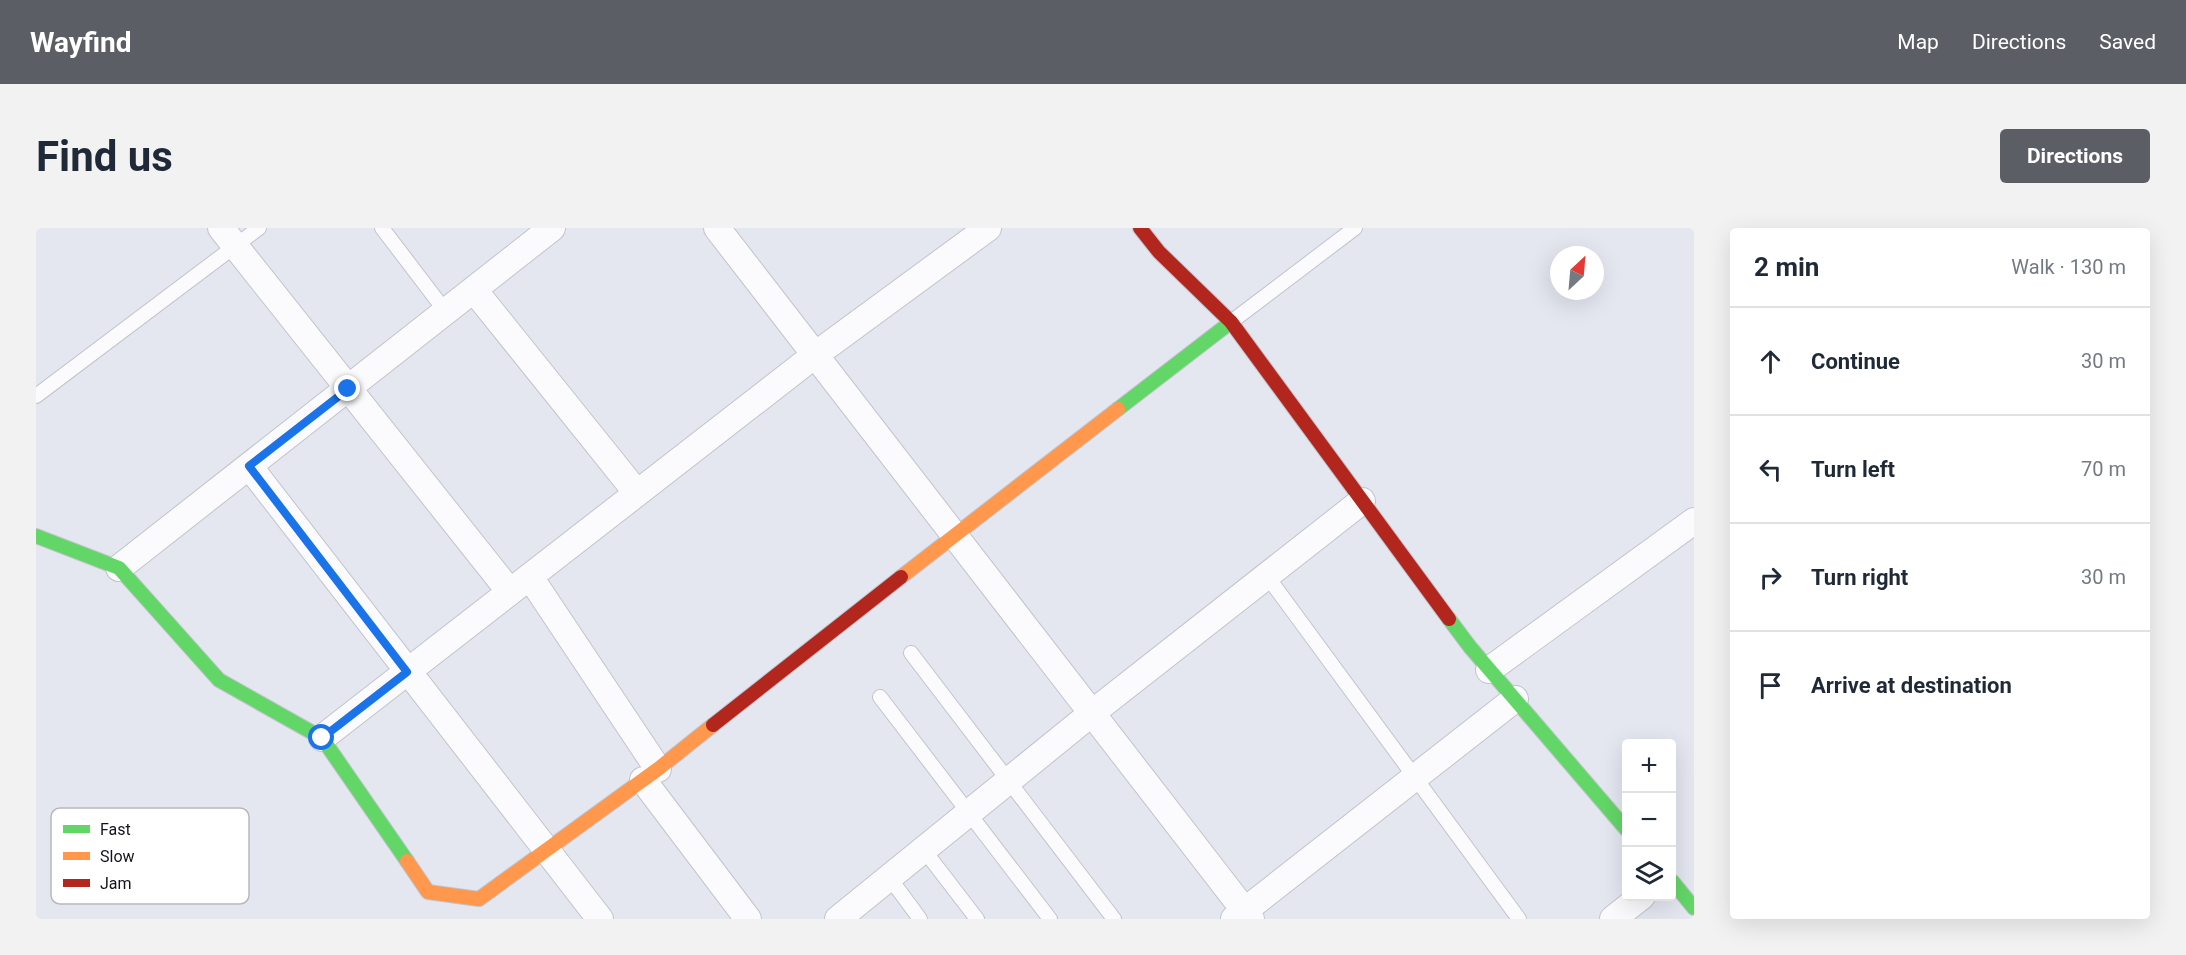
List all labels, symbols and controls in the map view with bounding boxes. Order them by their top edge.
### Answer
text: Wayfind [30,26,131,59]
text: Map [1897,30,1939,54]
text: Directions [1972,30,2066,54]
text: Saved [2099,30,2156,54]
button: Directions [2000,129,2150,183]
text: Find us [36,132,173,181]
north arrow [1550,246,1604,300]
text: 2 min [1754,252,1819,282]
text: Walk · 130 m [2011,255,2126,279]
icon: ahead [1754,345,1787,378]
text: Continue [1811,349,1900,374]
text: 30 m [2081,349,2126,373]
route end [334,375,360,401]
icon: left [1754,453,1787,486]
text: Turn left [1811,457,1895,482]
text: 70 m [2081,457,2126,481]
icon: right [1754,561,1787,594]
text: Turn right [1811,565,1908,590]
text: 30 m [2081,565,2126,589]
icon: arrive [1754,669,1787,702]
text: Arrive at destination [1811,673,2012,698]
route start [308,724,334,750]
map controls [1622,739,1676,901]
button: + [1622,739,1676,793]
button: − [1622,793,1676,847]
legend [51,808,249,904]
text: Fast [100,820,131,839]
text: Slow [100,847,135,866]
button: layers [1622,847,1676,901]
text: Jam [100,874,132,893]

